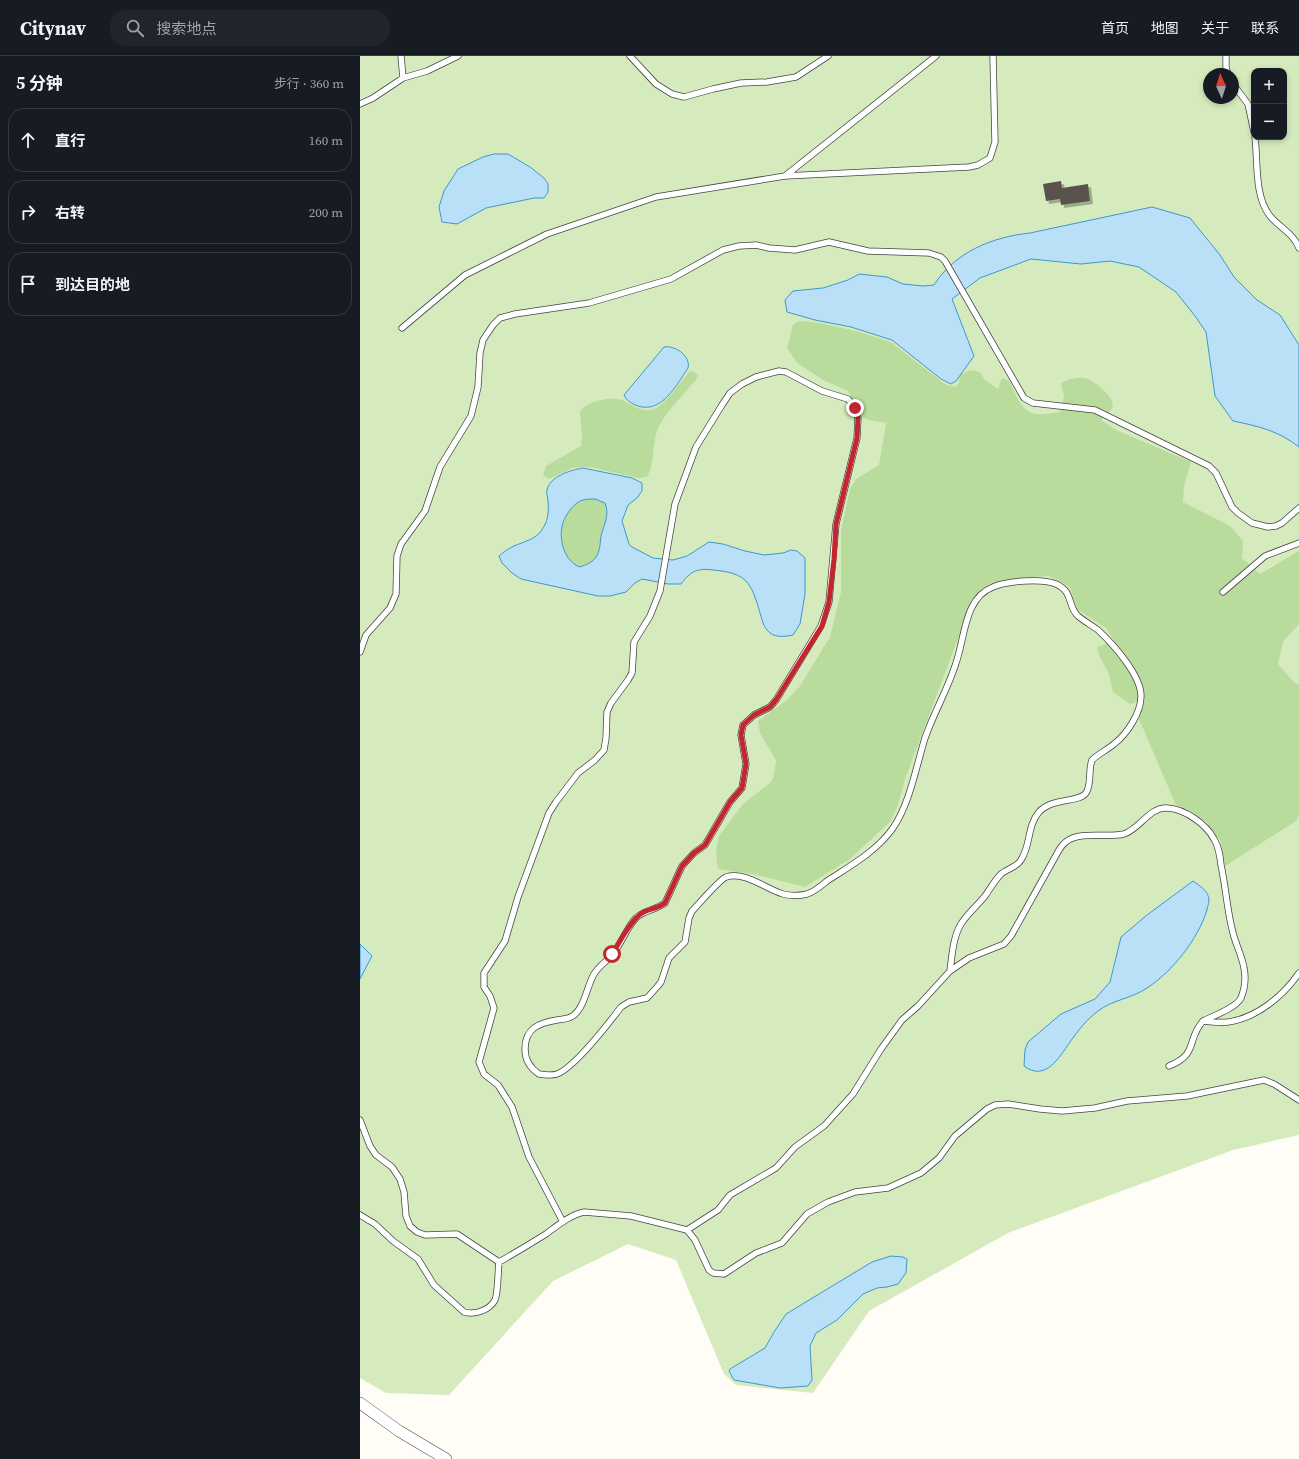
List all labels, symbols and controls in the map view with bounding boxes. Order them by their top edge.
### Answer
search box [110,10,390,46]
text: Citynav [20,15,86,41]
icon: search [124,17,146,39]
text: 搜索地点 [156,18,216,39]
text: 首页 [1101,18,1129,38]
text: 地图 [1151,18,1179,38]
text: 关于 [1201,18,1229,38]
text: 联系 [1251,18,1279,38]
north arrow [1203,68,1239,104]
map controls [1251,68,1287,140]
button: + [1251,68,1287,104]
text: 5 分钟 [16,71,63,95]
text: 步行 · 360 m [274,75,344,92]
button: − [1251,104,1287,140]
icon: ahead [17,129,39,151]
text: 直行 [55,130,85,151]
text: 160 m [309,132,343,149]
icon: right [17,201,39,223]
text: 右转 [55,202,85,223]
text: 200 m [309,204,343,221]
icon: arrive [17,273,39,295]
text: 到达目的地 [55,274,130,295]
route end [846,399,864,417]
route start [603,945,621,963]

